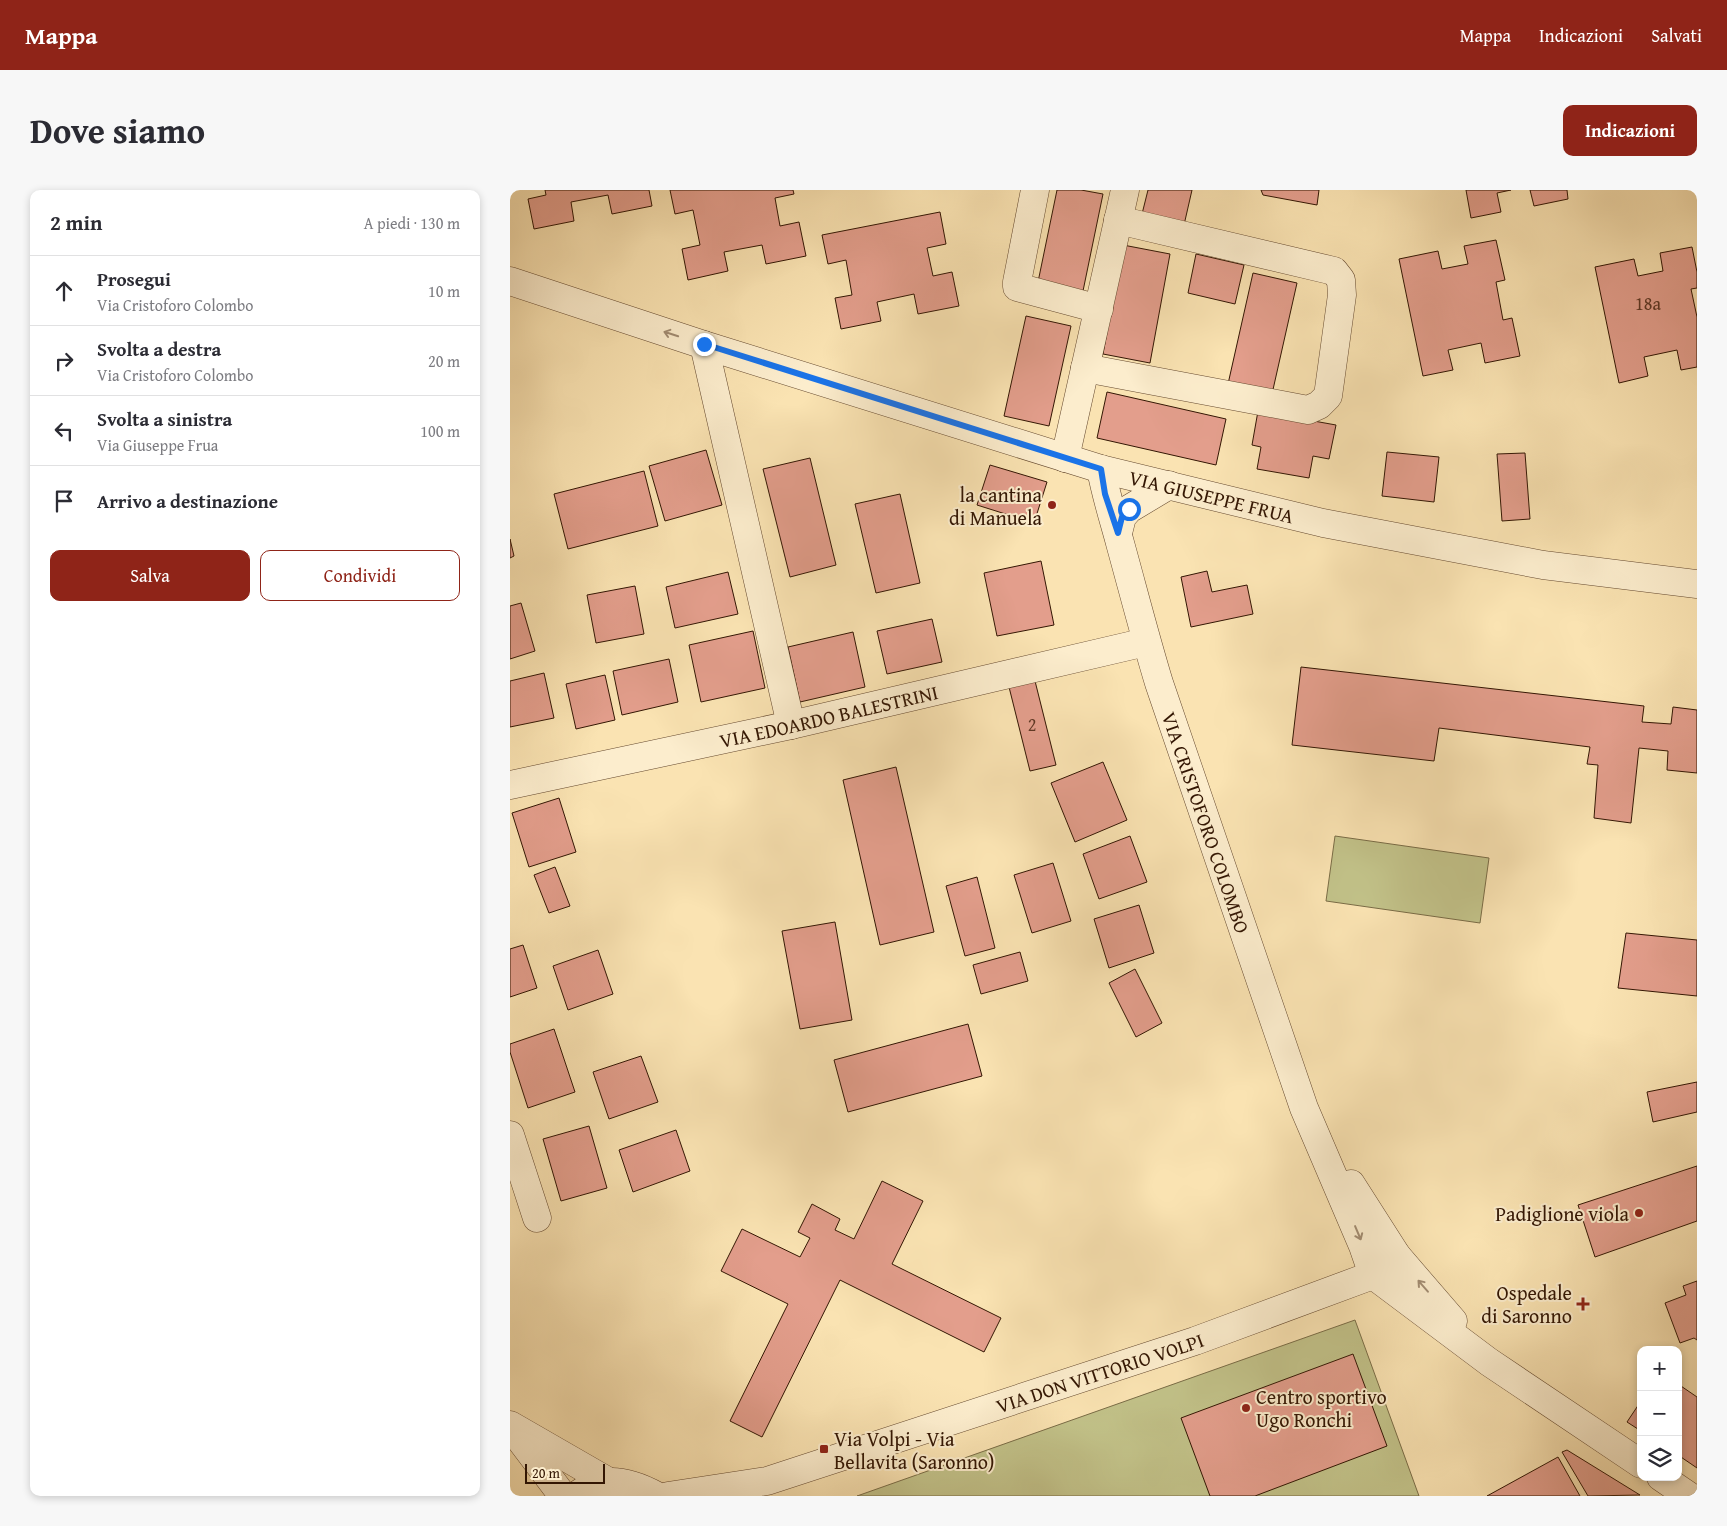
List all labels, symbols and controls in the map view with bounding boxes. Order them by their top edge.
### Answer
text: Mappa [25,18,98,53]
text: Mappa [1460,22,1511,49]
text: Indicazioni [1539,22,1623,49]
text: Salvati [1651,22,1702,49]
text: Dove siamo [30,105,205,156]
button: Indicazioni [1563,105,1697,156]
text: 2 min [50,207,102,238]
text: A piedi · 130 m [364,211,460,235]
text: Prosegui [97,265,171,293]
icon: ahead [50,277,78,305]
text: 10 m [428,279,460,303]
house number: 18a [1635,290,1661,317]
text: Via Cristoforo Colombo [97,293,253,317]
one-way arrow [663,328,679,338]
route end [693,333,716,356]
text: Svolta a destra [97,335,221,363]
icon: right [50,347,78,375]
text: 20 m [428,349,460,373]
text: Via Cristoforo Colombo [97,363,253,387]
text: Svolta a sinistra [97,405,232,433]
icon: left [50,417,78,445]
text: 100 m [420,419,460,443]
text: Via Giuseppe Frua [97,433,218,457]
street label: VIA GIUSEPPE FRUA [1126,462,1297,530]
place label: la cantina di Manuela [949,480,1043,532]
icon: arrive [50,487,78,515]
text: Arrivo a destinazione [97,487,278,515]
route start [1118,498,1141,521]
marker: la cantina di Manuela [1046,499,1058,511]
button: Salva [50,550,250,601]
button: Condividi [260,550,460,601]
street label: VIA EDOARDO BALESTRINI [717,677,941,754]
street label: VIA CRISTOFORO COLOMBO [1155,708,1258,937]
house number: 2 [1028,711,1036,738]
place label: Padiglione viola [1495,1199,1630,1228]
marker: Padiglione viola [1633,1207,1645,1219]
one-way arrow [1353,1225,1363,1240]
place label: Ospedale di Saronno [1481,1278,1572,1330]
one-way arrow [1417,1280,1428,1293]
marker: Ospedale di Saronno [1576,1297,1590,1311]
street label: VIA DON VITTORIO VOLPI [992,1325,1208,1420]
map controls [1637,1346,1682,1481]
button: + [1637,1346,1682,1391]
place label: Centro sportivo Ugo Ronchi [1256,1382,1387,1434]
button: − [1637,1391,1682,1436]
marker: Centro sportivo Ugo Ronchi [1240,1402,1252,1414]
place label: Via Volpi - Via Bellavita (Saronno) [834,1424,995,1476]
button: layers [1637,1436,1682,1481]
marker: Via Volpi - Via Bellavita (Saronno) [818,1443,830,1455]
scale bar [525,1461,605,1484]
text: 20 m [532,1463,560,1483]

